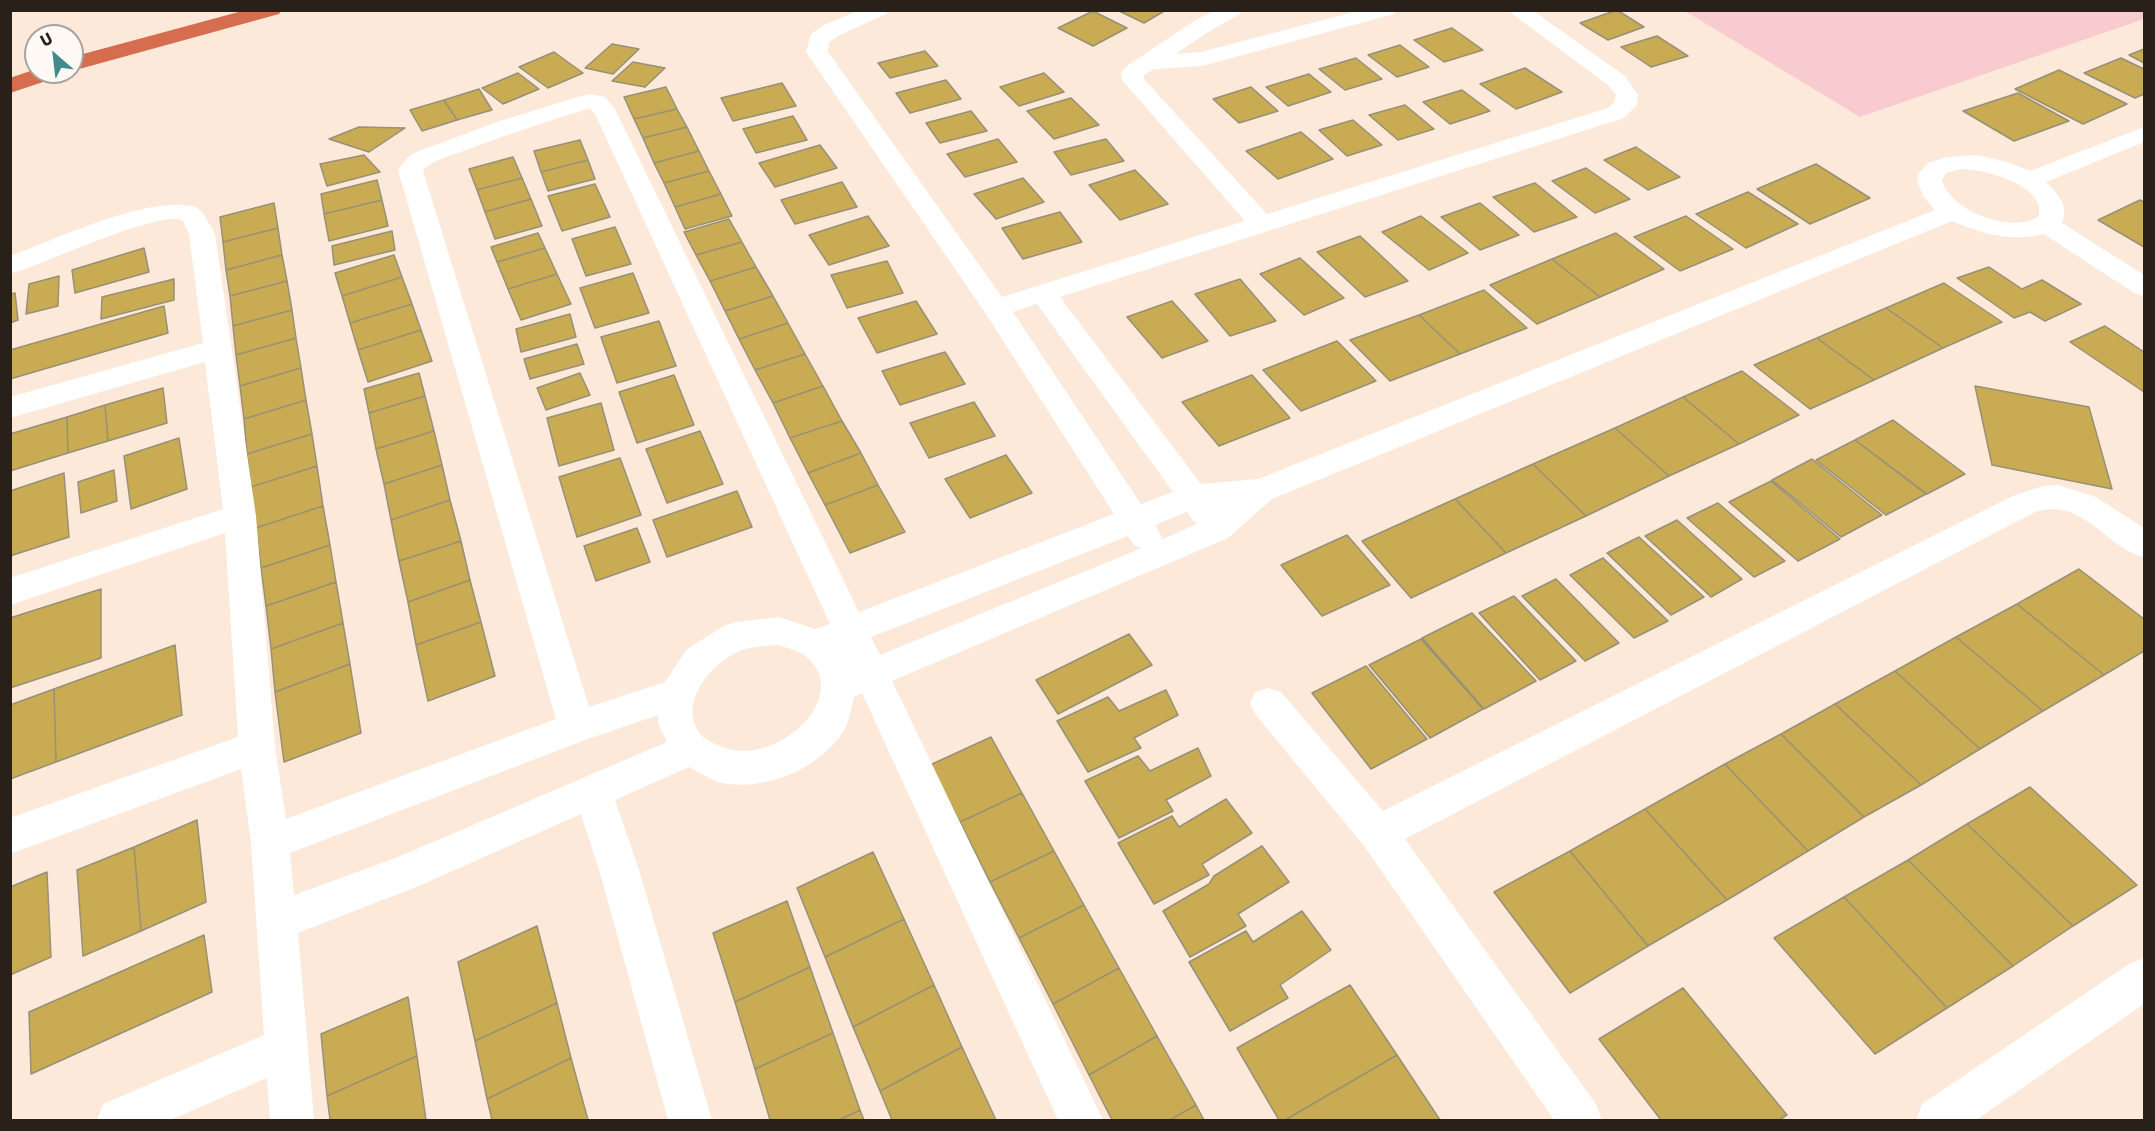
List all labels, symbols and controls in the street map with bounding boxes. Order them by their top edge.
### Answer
north arrow [24,24,84,84]
text: U [36,27,57,52]

